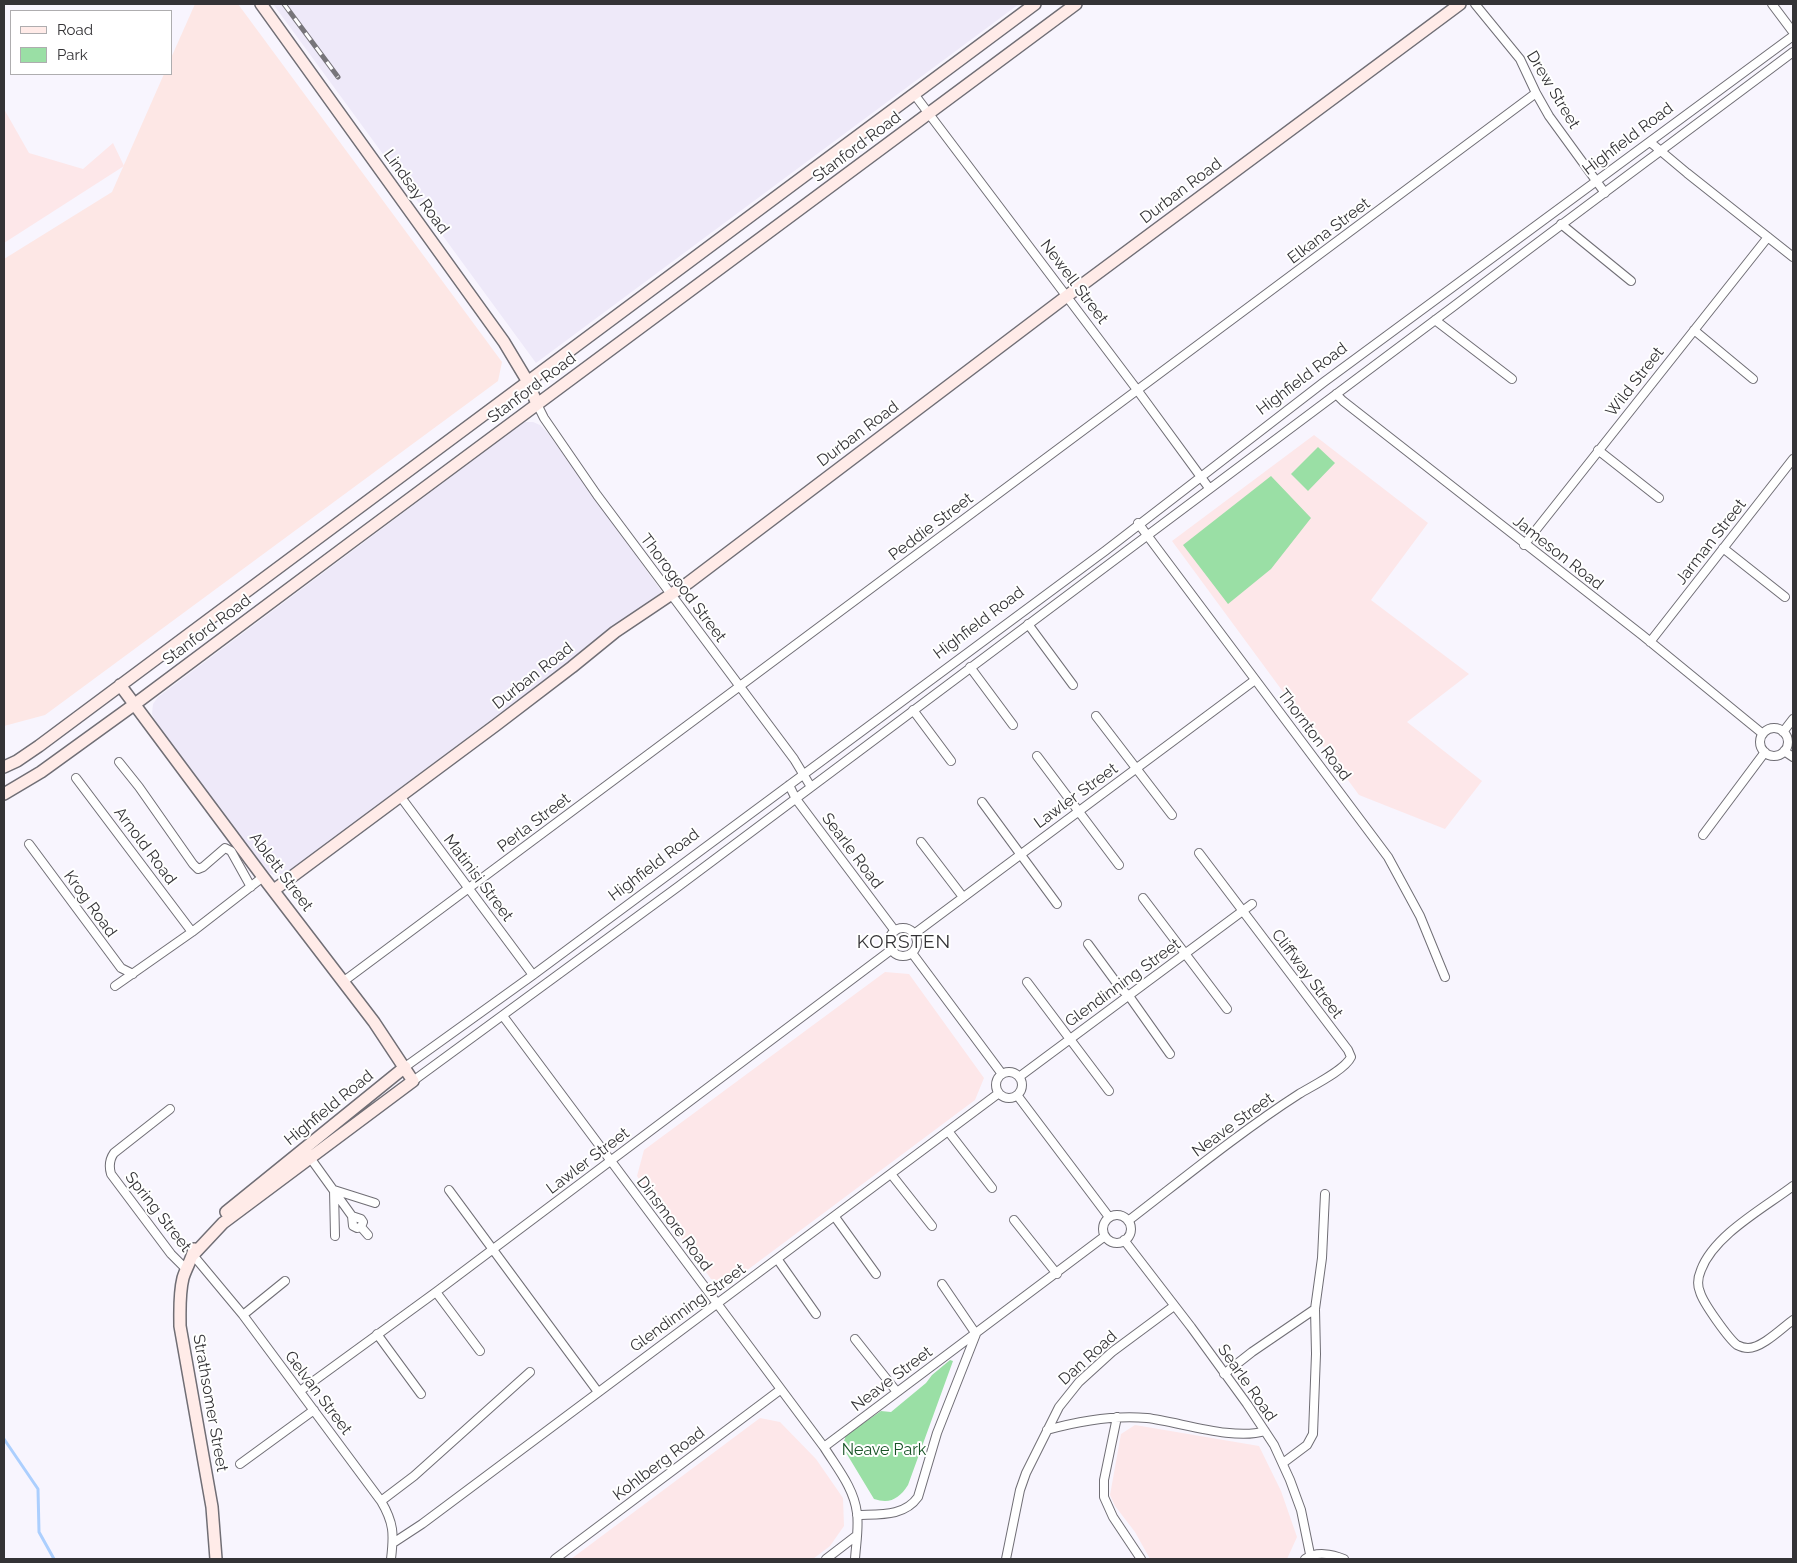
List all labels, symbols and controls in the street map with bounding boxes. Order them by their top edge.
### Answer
legend [10,10,172,75]
text: Road [57,21,93,39]
text: Park [57,46,88,64]
street label: Drew Street [1522,48,1584,132]
street label: Highfield Road [1579,99,1677,179]
street label: Stanford Road [809,108,905,186]
street label: Lindsay Road [379,146,453,238]
street label: Durban Road [1137,154,1225,228]
street label: Elkana Street [1284,194,1374,268]
street label: Newell Street [1036,236,1112,328]
street label: Highfield Road [1253,339,1351,419]
street label: Wild Street [1602,343,1668,421]
street label: Stanford Road [484,349,580,427]
street label: Durban Road [814,397,902,471]
street label: Peddie Street [885,489,977,565]
street label: Jarman Street [1672,495,1750,589]
street label: Jameson Road [1509,512,1607,594]
street label: Thorogood Street [636,530,730,646]
street label: Highfield Road [930,583,1028,663]
street label: Stanford Road [159,591,255,669]
street label: Durban Road [489,639,577,713]
street label: Thornton Road [1273,685,1355,785]
street label: Lawler Street [1030,759,1122,833]
street label: Perla Street [494,789,574,857]
street label: Arnold Road [110,803,180,889]
street label: Searle Road [817,809,887,893]
street label: Highfield Road [605,825,703,905]
street label: Ablett Street [245,829,317,915]
street label: Matinisi Street [439,831,517,925]
street label: Krog Road [59,867,121,941]
street label: Cliffway Street [1267,926,1347,1022]
district label: KORSTEN [856,931,952,953]
street label: Glendinning Street [1062,935,1184,1031]
street label: Highfield Road [281,1066,377,1150]
street label: Neave Street [1188,1089,1278,1161]
street label: Lawler Street [543,1124,633,1198]
street label: Spring Street [121,1168,195,1256]
street label: Dinsmore Road [632,1173,716,1275]
street label: Glendinning Street [627,1260,749,1356]
street label: Dan Road [1055,1327,1121,1389]
street label: Strathsomer Street [188,1333,232,1473]
street label: Searle Road [1213,1341,1281,1425]
street label: Neave Street [848,1342,936,1416]
street label: Gelvan Street [280,1347,356,1439]
street label: Kohlberg Road [609,1423,709,1505]
park label: Neave Park [842,1440,926,1460]

